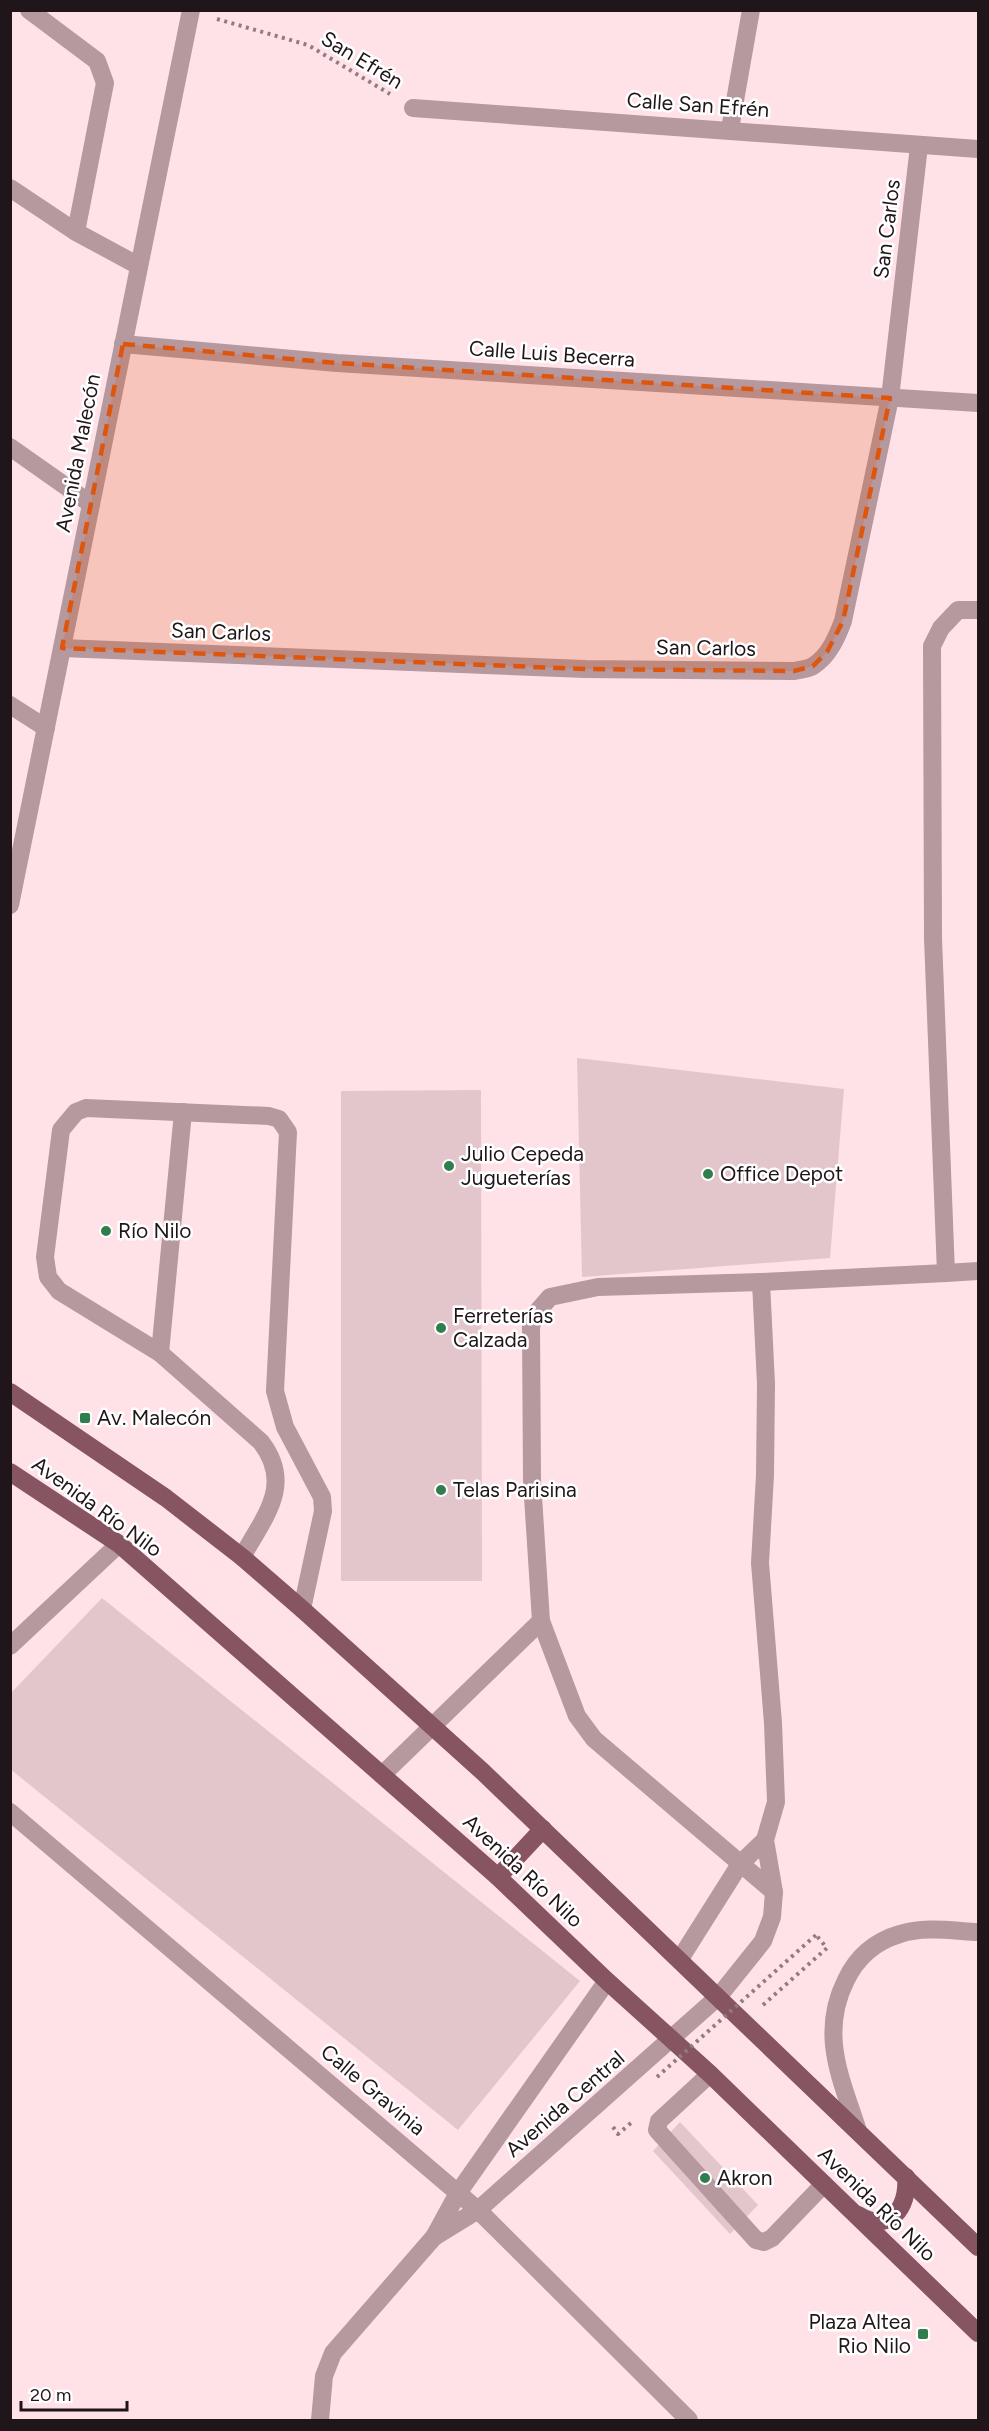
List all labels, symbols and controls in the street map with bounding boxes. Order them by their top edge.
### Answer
street label: San Efrén [317,25,408,94]
street label: Calle San Efrén [626,87,770,122]
street label: San Carlos [868,178,905,280]
street label: Calle Luis Becerra [468,335,636,372]
street label: Avenida Malecón [50,372,105,534]
street label: San Carlos [171,617,271,646]
street label: San Carlos [656,634,756,661]
place label: Julio Cepeda Jugueterías [461,1141,584,1190]
marker: Julio Cepeda Jugueterías [442,1159,456,1173]
place label: Office Depot [720,1161,843,1186]
marker: Office Depot [701,1167,715,1181]
place label: Río Nilo [118,1218,191,1243]
marker: Río Nilo [99,1224,113,1238]
place label: Ferreterías Calzada [453,1303,553,1352]
marker: Ferreterías Calzada [434,1321,448,1335]
place label: Av. Malecón [97,1405,211,1430]
marker: Av. Malecón [78,1411,92,1425]
street label: Avenida Río Nilo [28,1451,167,1562]
place label: Telas Parisina [453,1477,577,1502]
marker: Telas Parisina [434,1483,448,1497]
street label: Avenida Río Nilo [458,1809,588,1932]
street label: Calle Gravinia [316,2039,431,2140]
street label: Avenida Central [500,2045,629,2162]
street label: Avenida Río Nilo [813,2141,941,2266]
place label: Akron [717,2165,772,2190]
marker: Akron [698,2171,712,2185]
place label: Plaza Altea Rio Nilo [808,2309,911,2358]
marker: Plaza Altea Rio Nilo [916,2327,930,2341]
scale bar [21,2374,128,2412]
text: 20 m [30,2384,71,2406]

